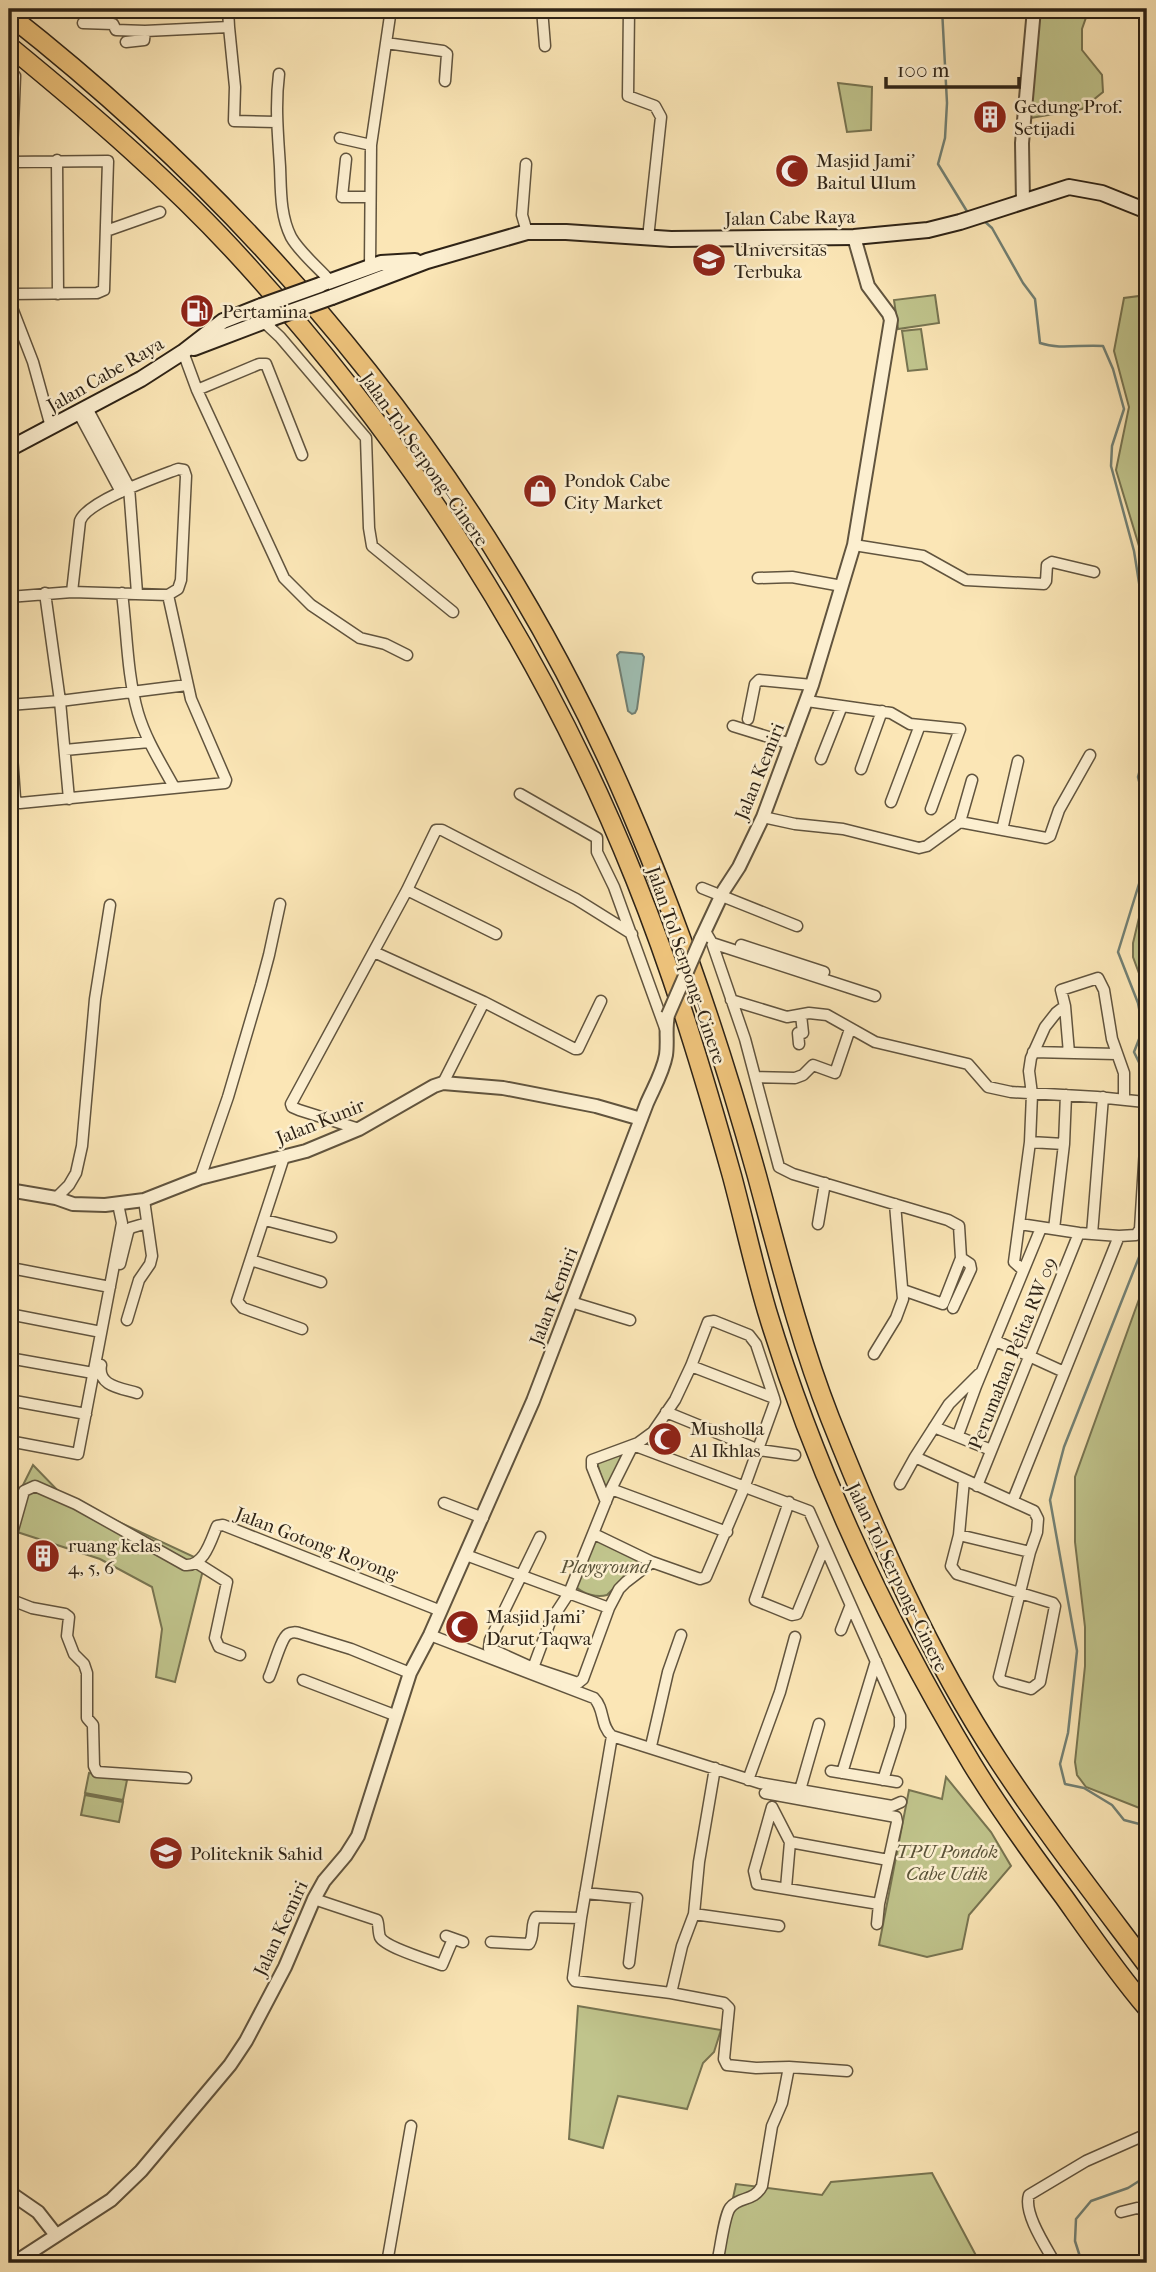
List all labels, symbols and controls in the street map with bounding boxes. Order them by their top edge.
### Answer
scale bar [886,46,1020,90]
text: 100 m [897,58,950,82]
place label: Gedung Prof. Setijadi [1014,96,1122,140]
building icon: Gedung Prof. Setijadi [971,98,1009,136]
place label: Masjid Jami' Baitul Ulum [816,150,916,194]
mosque icon: Masjid Jami' Baitul Ulum [773,152,811,190]
street label: Jalan Cabe Raya [722,206,856,230]
place label: Universitas Terbuka [734,239,827,283]
school or university icon: Universitas Terbuka [690,241,728,279]
fuel station icon: Pertamina [178,292,216,330]
place label: Pertamina [222,301,308,323]
street label: Jalan Cabe Raya [42,333,168,418]
street label: Jalan Tol Serpong–Cinere [354,367,493,551]
place label: Pondok Cabe City Market [564,470,670,514]
shop icon: Pondok Cabe City Market [521,472,559,510]
street label: Jalan Kemiri [730,719,789,825]
street label: Jalan Tol Serpong–Cinere [641,862,730,1067]
street label: Jalan Kunir [271,1094,369,1150]
street label: Jalan Kemiri [525,1244,583,1350]
street label: Perumahan Pelita RW 09 [964,1254,1062,1453]
place label: Musholla Al Ikhlas [689,1418,764,1462]
mosque icon: Musholla Al Ikhlas [646,1420,684,1458]
street label: Jalan Tol Serpong–Cinere [841,1478,952,1676]
street label: Jalan Gotong Royong [230,1502,402,1585]
place label: ruang kelas 4, 5, 6 [68,1535,161,1579]
building icon: ruang kelas 4, 5, 6 [24,1537,62,1575]
park label: Playground [559,1556,652,1578]
place label: Masjid Jami' Darut Taqwa [486,1606,592,1650]
mosque icon: Masjid Jami' Darut Taqwa [443,1608,481,1646]
school or university icon: Politeknik Sahid [147,1834,185,1872]
park label: TPU Pondok Cabe Udik [896,1841,998,1885]
place label: Politeknik Sahid [190,1843,323,1865]
street label: Jalan Kemiri [248,1877,313,1981]

